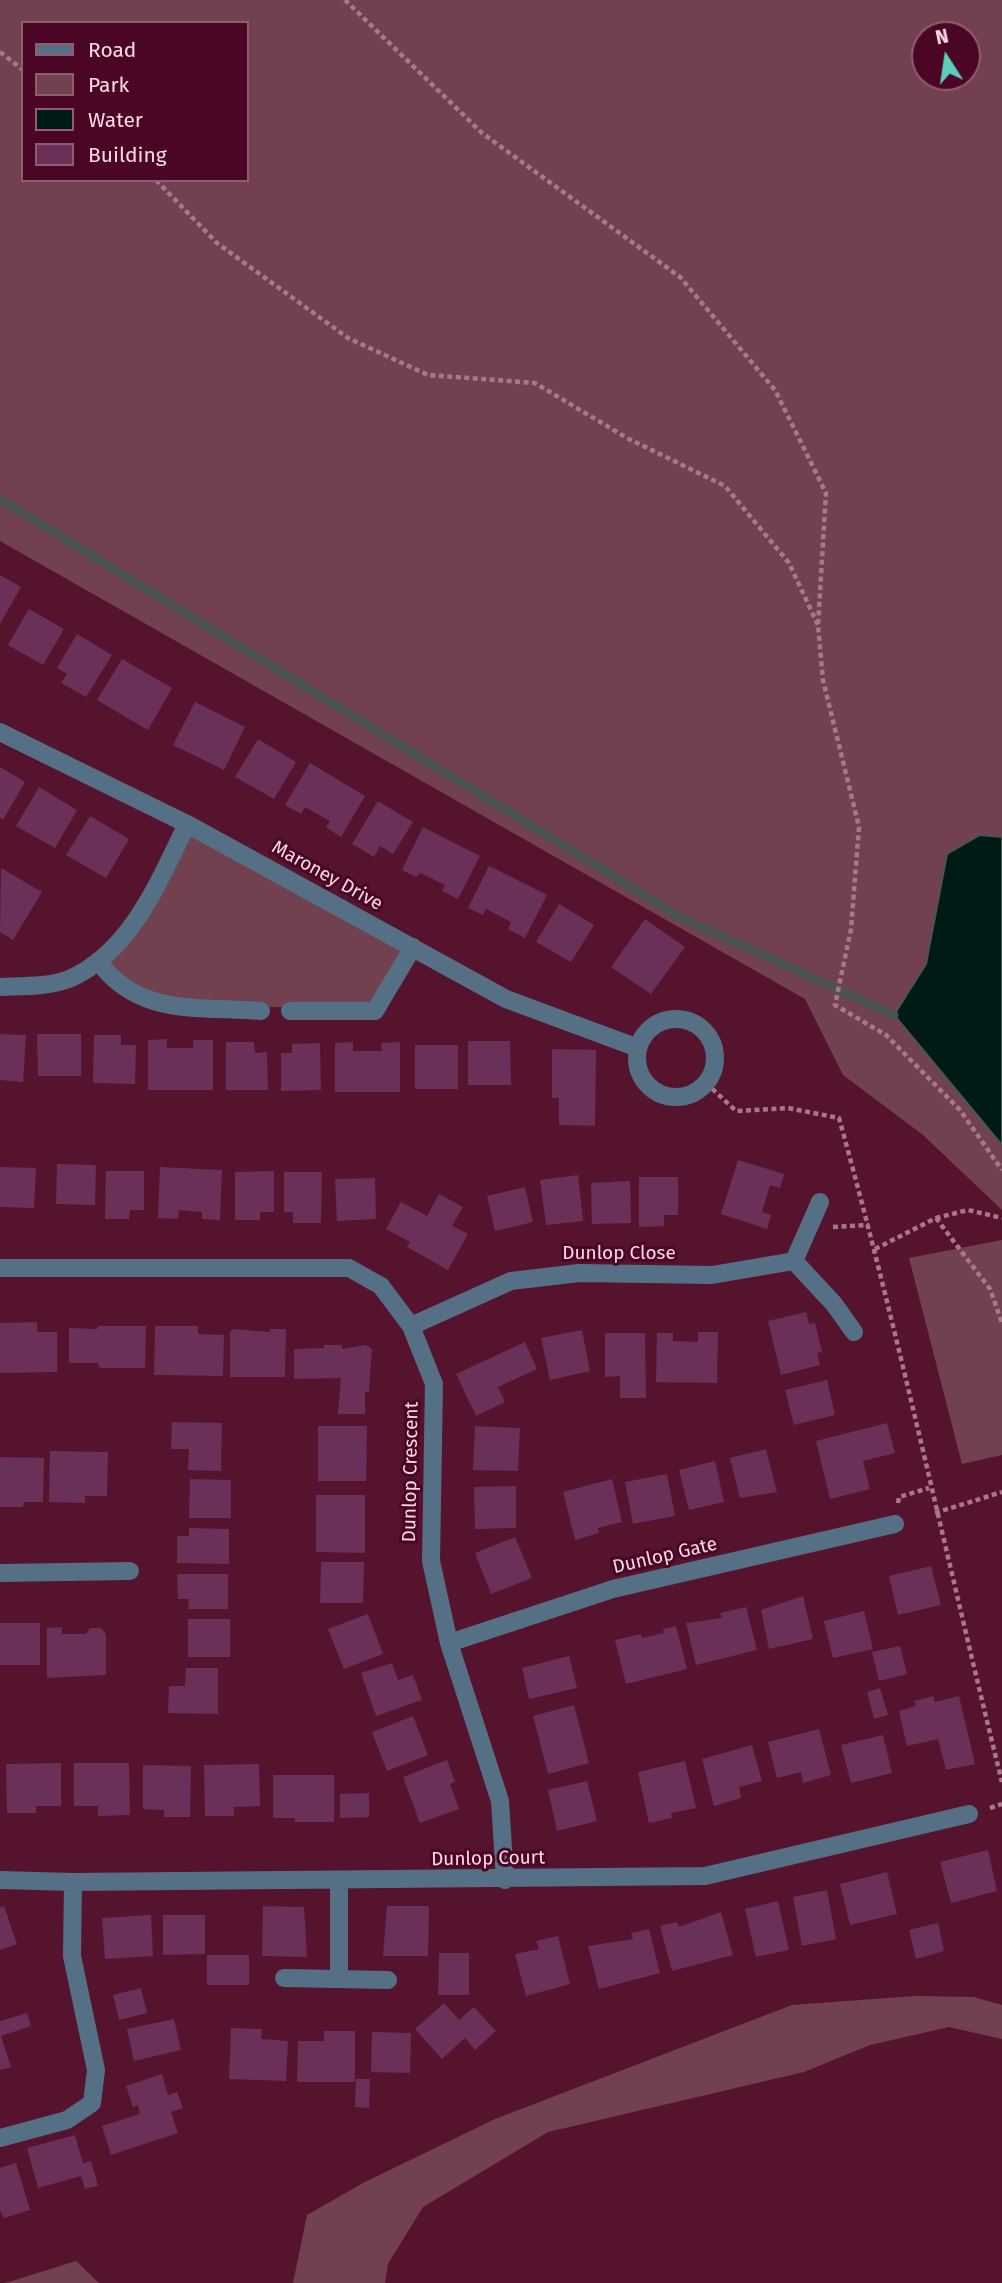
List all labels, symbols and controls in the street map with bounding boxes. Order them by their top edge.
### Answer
legend [21,21,248,182]
north arrow [911,21,981,91]
text: N [933,24,950,49]
text: Road [88,37,136,63]
text: Park [88,72,129,98]
text: Water [88,107,143,133]
text: Building [88,142,167,168]
street label: Maroney Drive [268,836,386,916]
street label: Dunlop Close [562,1243,676,1265]
street label: Dunlop Crescent [398,1401,424,1543]
street label: Dunlop Gate [611,1533,719,1579]
street label: Dunlop Court [431,1847,545,1871]

